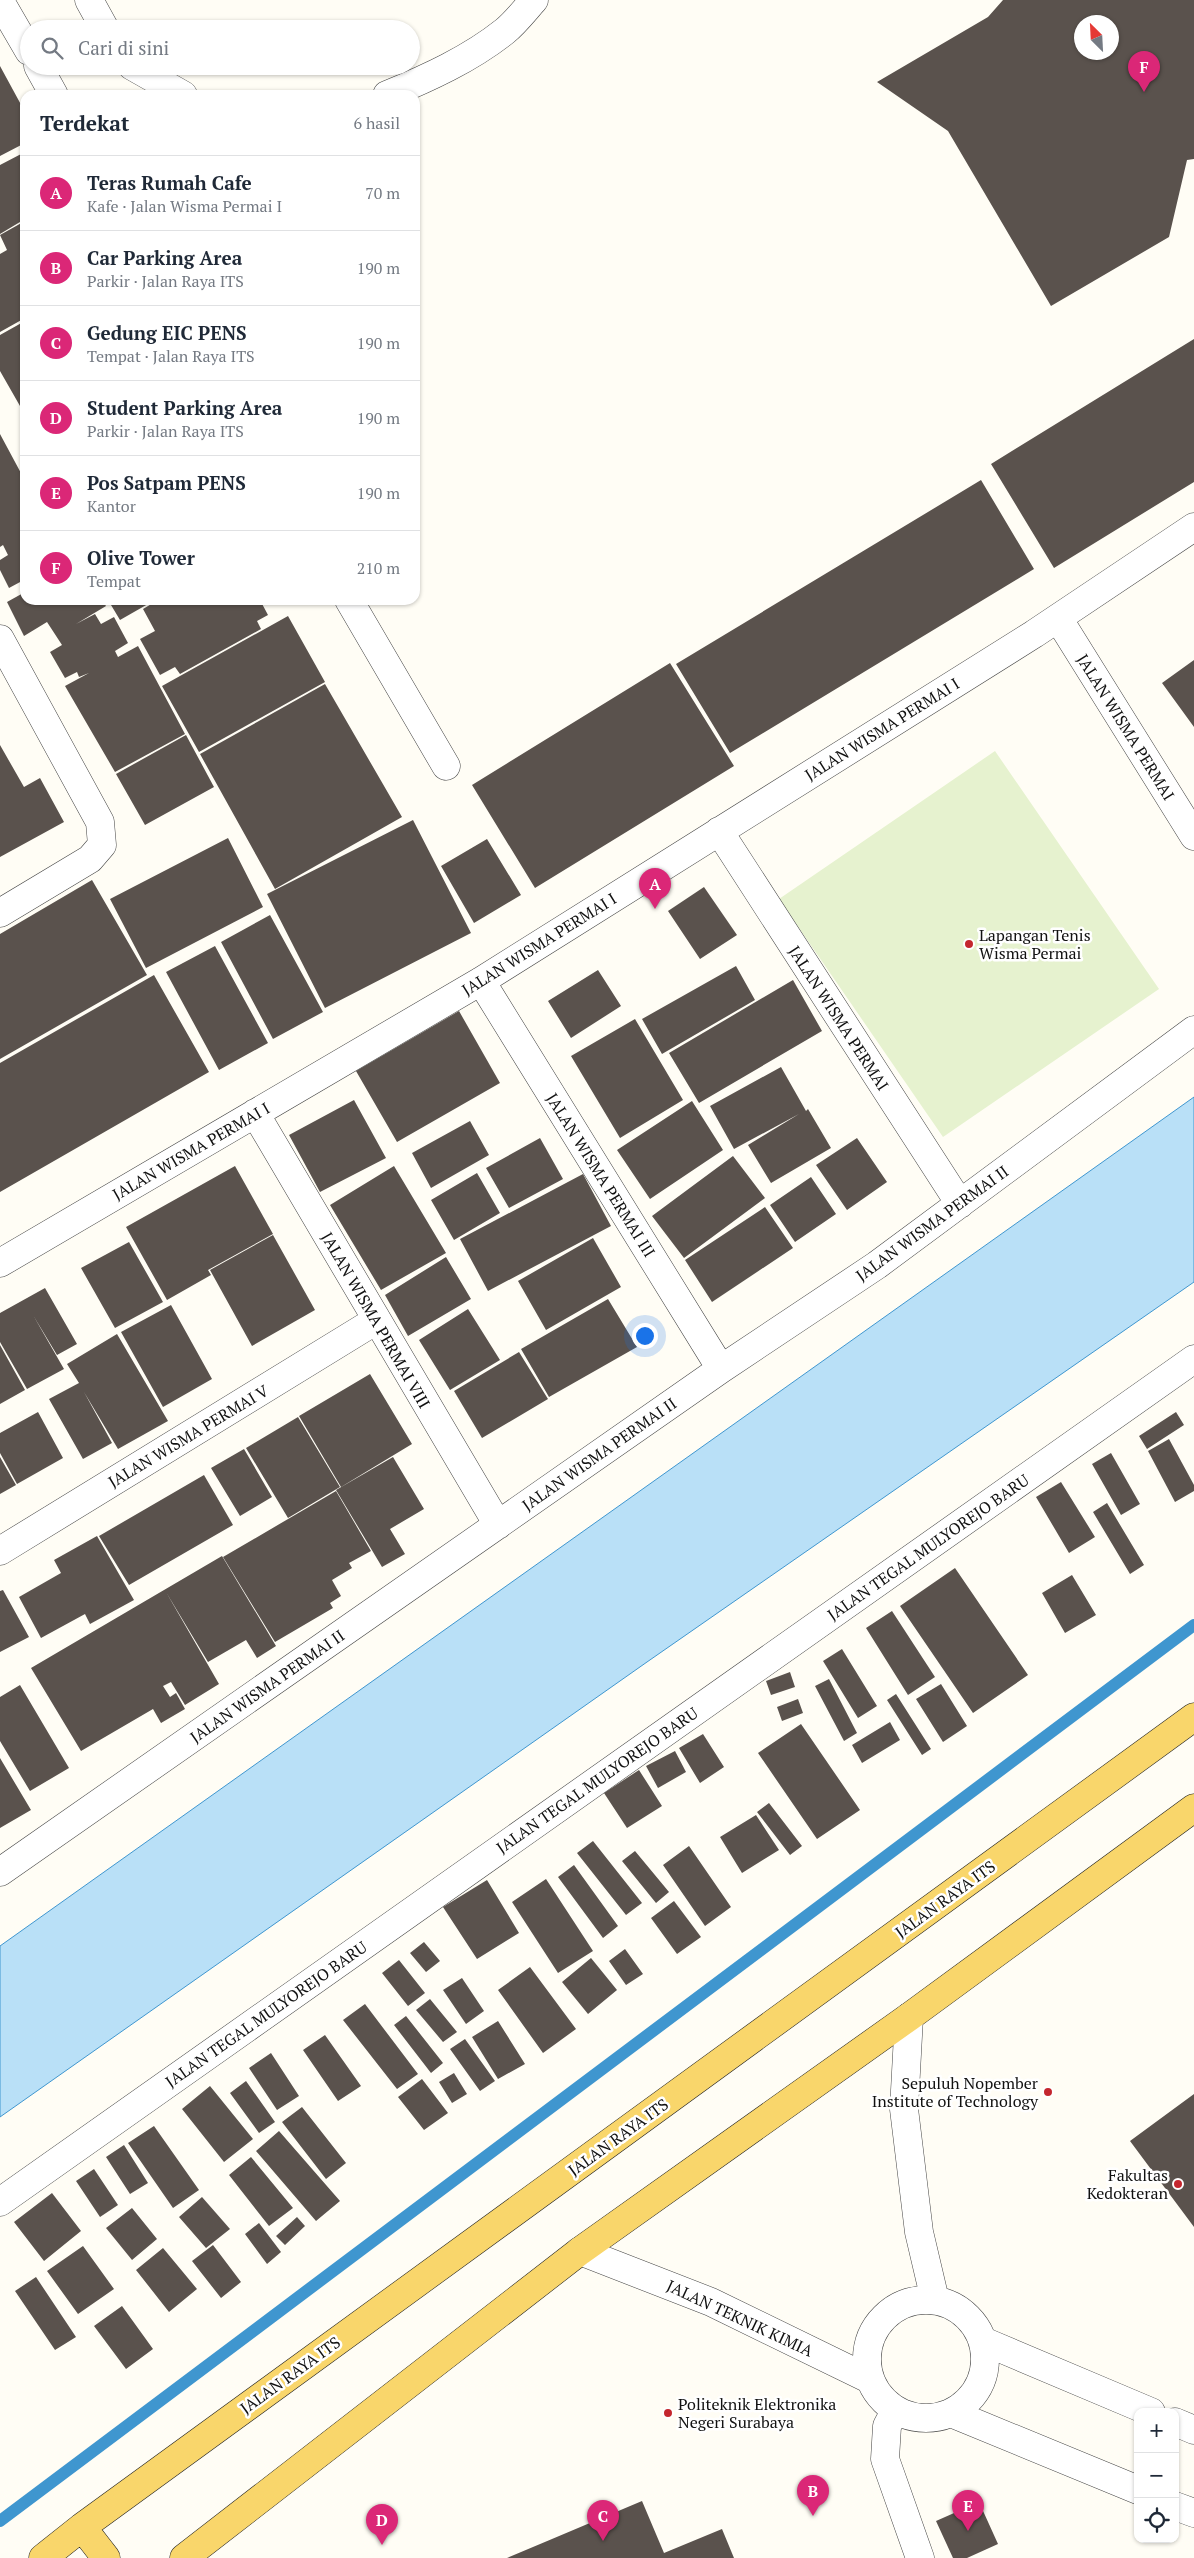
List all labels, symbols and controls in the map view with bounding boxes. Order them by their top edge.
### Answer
north arrow [1074,15,1119,60]
search box [20,20,420,75]
icon: search [38,34,66,62]
text: Cari di sini [78,35,169,60]
pin: F [1128,51,1160,92]
text: Terdekat [40,109,129,137]
text: 6 hasil [354,112,400,134]
text: Teras Rumah Cafe [87,170,252,195]
text: A [50,182,62,204]
text: 70 m [365,182,400,204]
text: Kafe · Jalan Wisma Permai I [87,195,282,217]
text: Car Parking Area [87,245,242,270]
text: B [51,257,61,279]
text: 190 m [357,257,400,279]
text: Parkir · Jalan Raya ITS [87,270,244,292]
text: Gedung EIC PENS [87,320,247,345]
text: C [51,332,61,354]
text: 190 m [357,332,400,354]
text: Tempat · Jalan Raya ITS [87,345,255,367]
text: Student Parking Area [87,395,282,420]
text: D [50,407,62,429]
text: 190 m [357,407,400,429]
text: Parkir · Jalan Raya ITS [87,420,244,442]
text: Pos Satpam PENS [87,470,246,495]
text: E [51,482,61,504]
text: 190 m [357,482,400,504]
text: Kantor [87,495,136,517]
text: Olive Tower [87,545,195,570]
text: F [51,557,61,579]
text: 210 m [357,557,400,579]
text: Tempat [87,570,141,592]
street label: JALAN WISMA PERMAI [1072,650,1180,804]
street label: JALAN WISMA PERMAI I [801,672,963,786]
pin: A [639,868,671,909]
street label: JALAN WISMA PERMAI I [458,887,620,1001]
place label: Lapangan Tenis Wisma Permai [979,924,1091,964]
marker: Lapangan Tenis Wisma Permai [963,938,975,950]
street label: JALAN WISMA PERMAI [784,941,894,1095]
street label: JALAN WISMA PERMAI III [541,1089,661,1261]
street label: JALAN WISMA PERMAI I [108,1097,274,1205]
street label: JALAN WISMA PERMAI II [851,1160,1013,1286]
street label: JALAN WISMA PERMAI VIII [316,1228,436,1412]
your location [632,1323,658,1349]
street label: JALAN WISMA PERMAI V [104,1379,272,1493]
street label: JALAN WISMA PERMAI II [517,1392,681,1516]
street label: JALAN TEGAL MULYOREJO BARU [823,1469,1033,1625]
street label: JALAN WISMA PERMAI II [185,1624,349,1748]
street label: JALAN TEGAL MULYOREJO BARU [492,1702,702,1858]
street label: JALAN RAYA ITS [890,1855,1000,1943]
street label: JALAN TEGAL MULYOREJO BARU [161,1936,371,2092]
place label: Sepuluh Nopember Institute of Technology [872,2072,1039,2112]
marker: Sepuluh Nopember Institute of Technology [1042,2086,1054,2098]
street label: JALAN RAYA ITS [563,2093,673,2181]
place label: Fakultas Kedokteran [1087,2164,1168,2204]
marker: Fakultas Kedokteran [1172,2178,1184,2190]
street label: JALAN TEKNIK KIMIA [663,2274,817,2362]
street label: JALAN RAYA ITS [235,2331,345,2419]
place label: Politeknik Elektronika Negeri Surabaya [678,2393,836,2433]
marker: Politeknik Elektronika Negeri Surabaya [662,2407,674,2419]
map controls [1134,2408,1179,2543]
button: + [1134,2408,1179,2453]
button: − [1134,2453,1179,2498]
pin: B [797,2475,829,2516]
pin: E [952,2490,984,2531]
button: locate [1134,2498,1179,2543]
pin: C [587,2500,619,2541]
pin: D [366,2504,398,2545]

